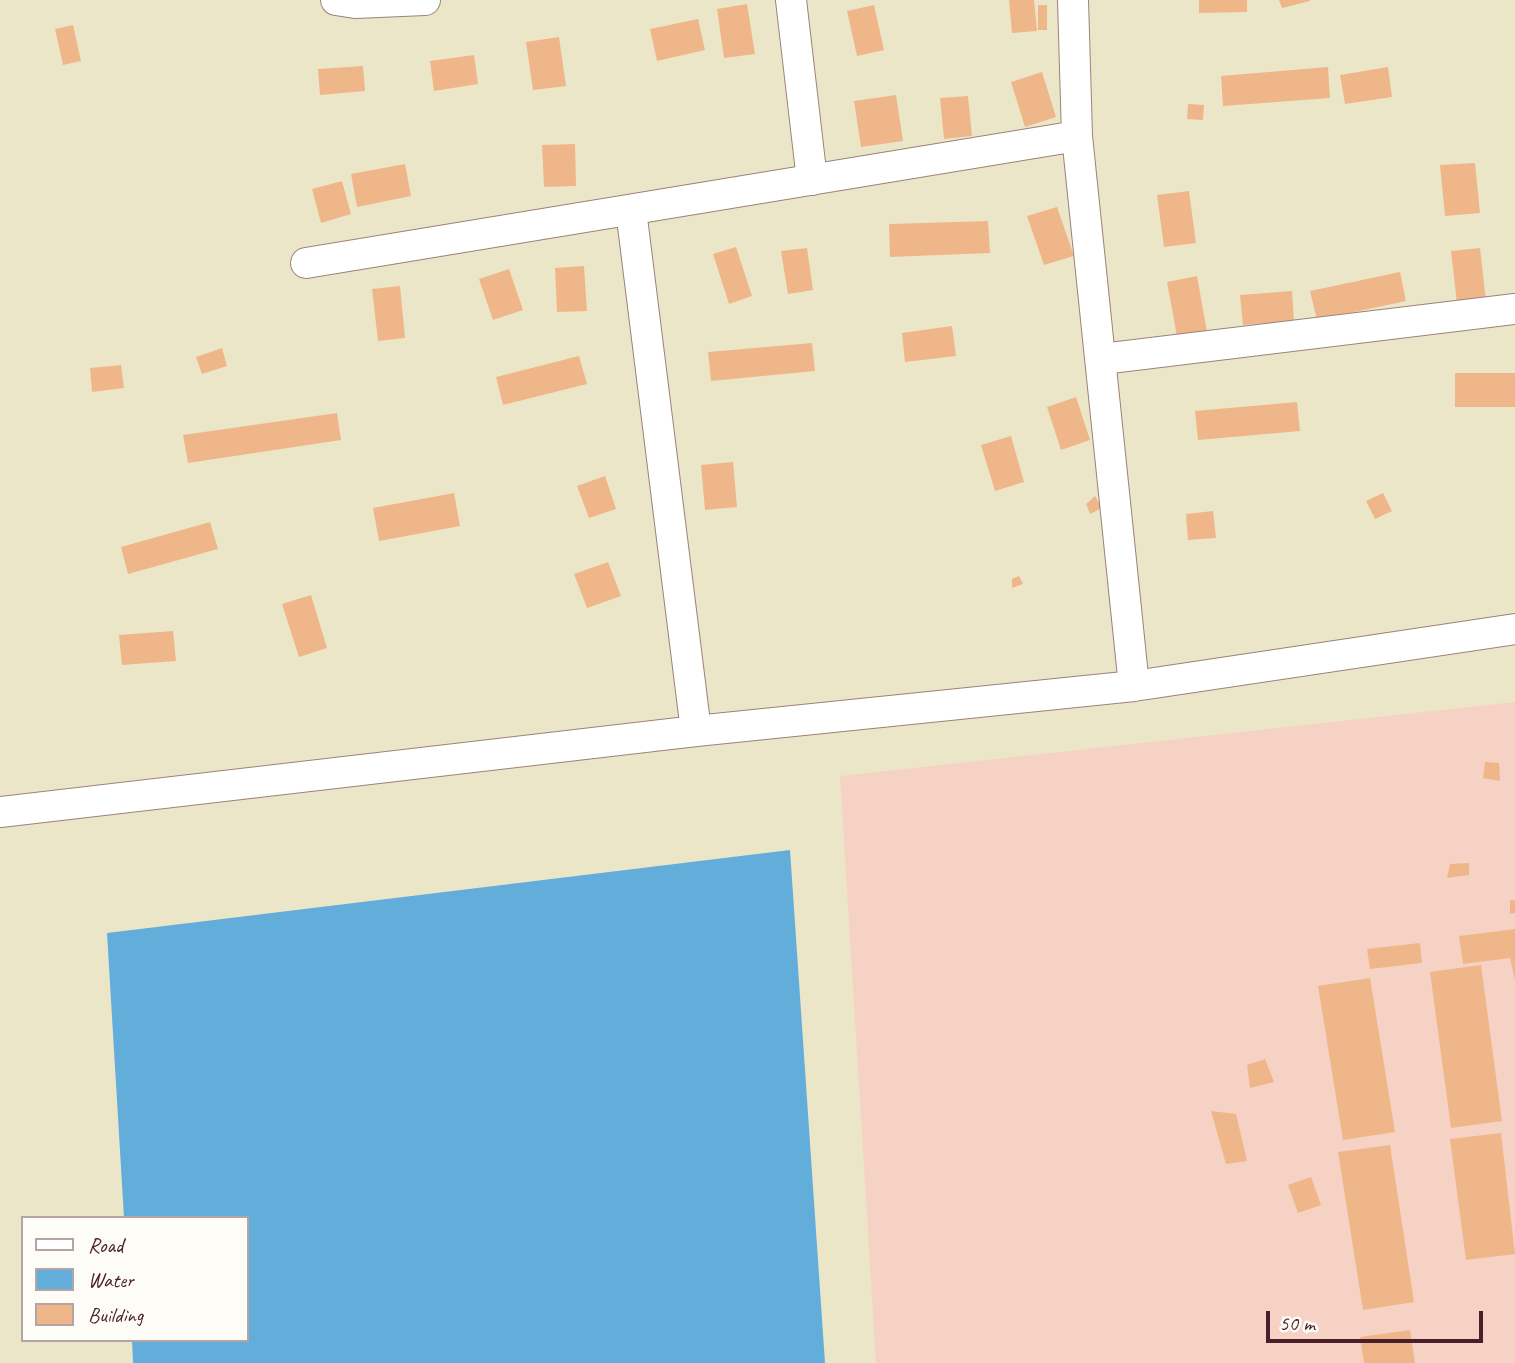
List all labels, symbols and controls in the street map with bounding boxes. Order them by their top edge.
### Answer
legend [21,1216,248,1342]
text: Road [88,1232,123,1258]
text: Water [88,1267,134,1293]
scale bar [1270,1296,1487,1340]
text: Building [88,1302,143,1328]
text: 50 m [1279,1310,1315,1336]

